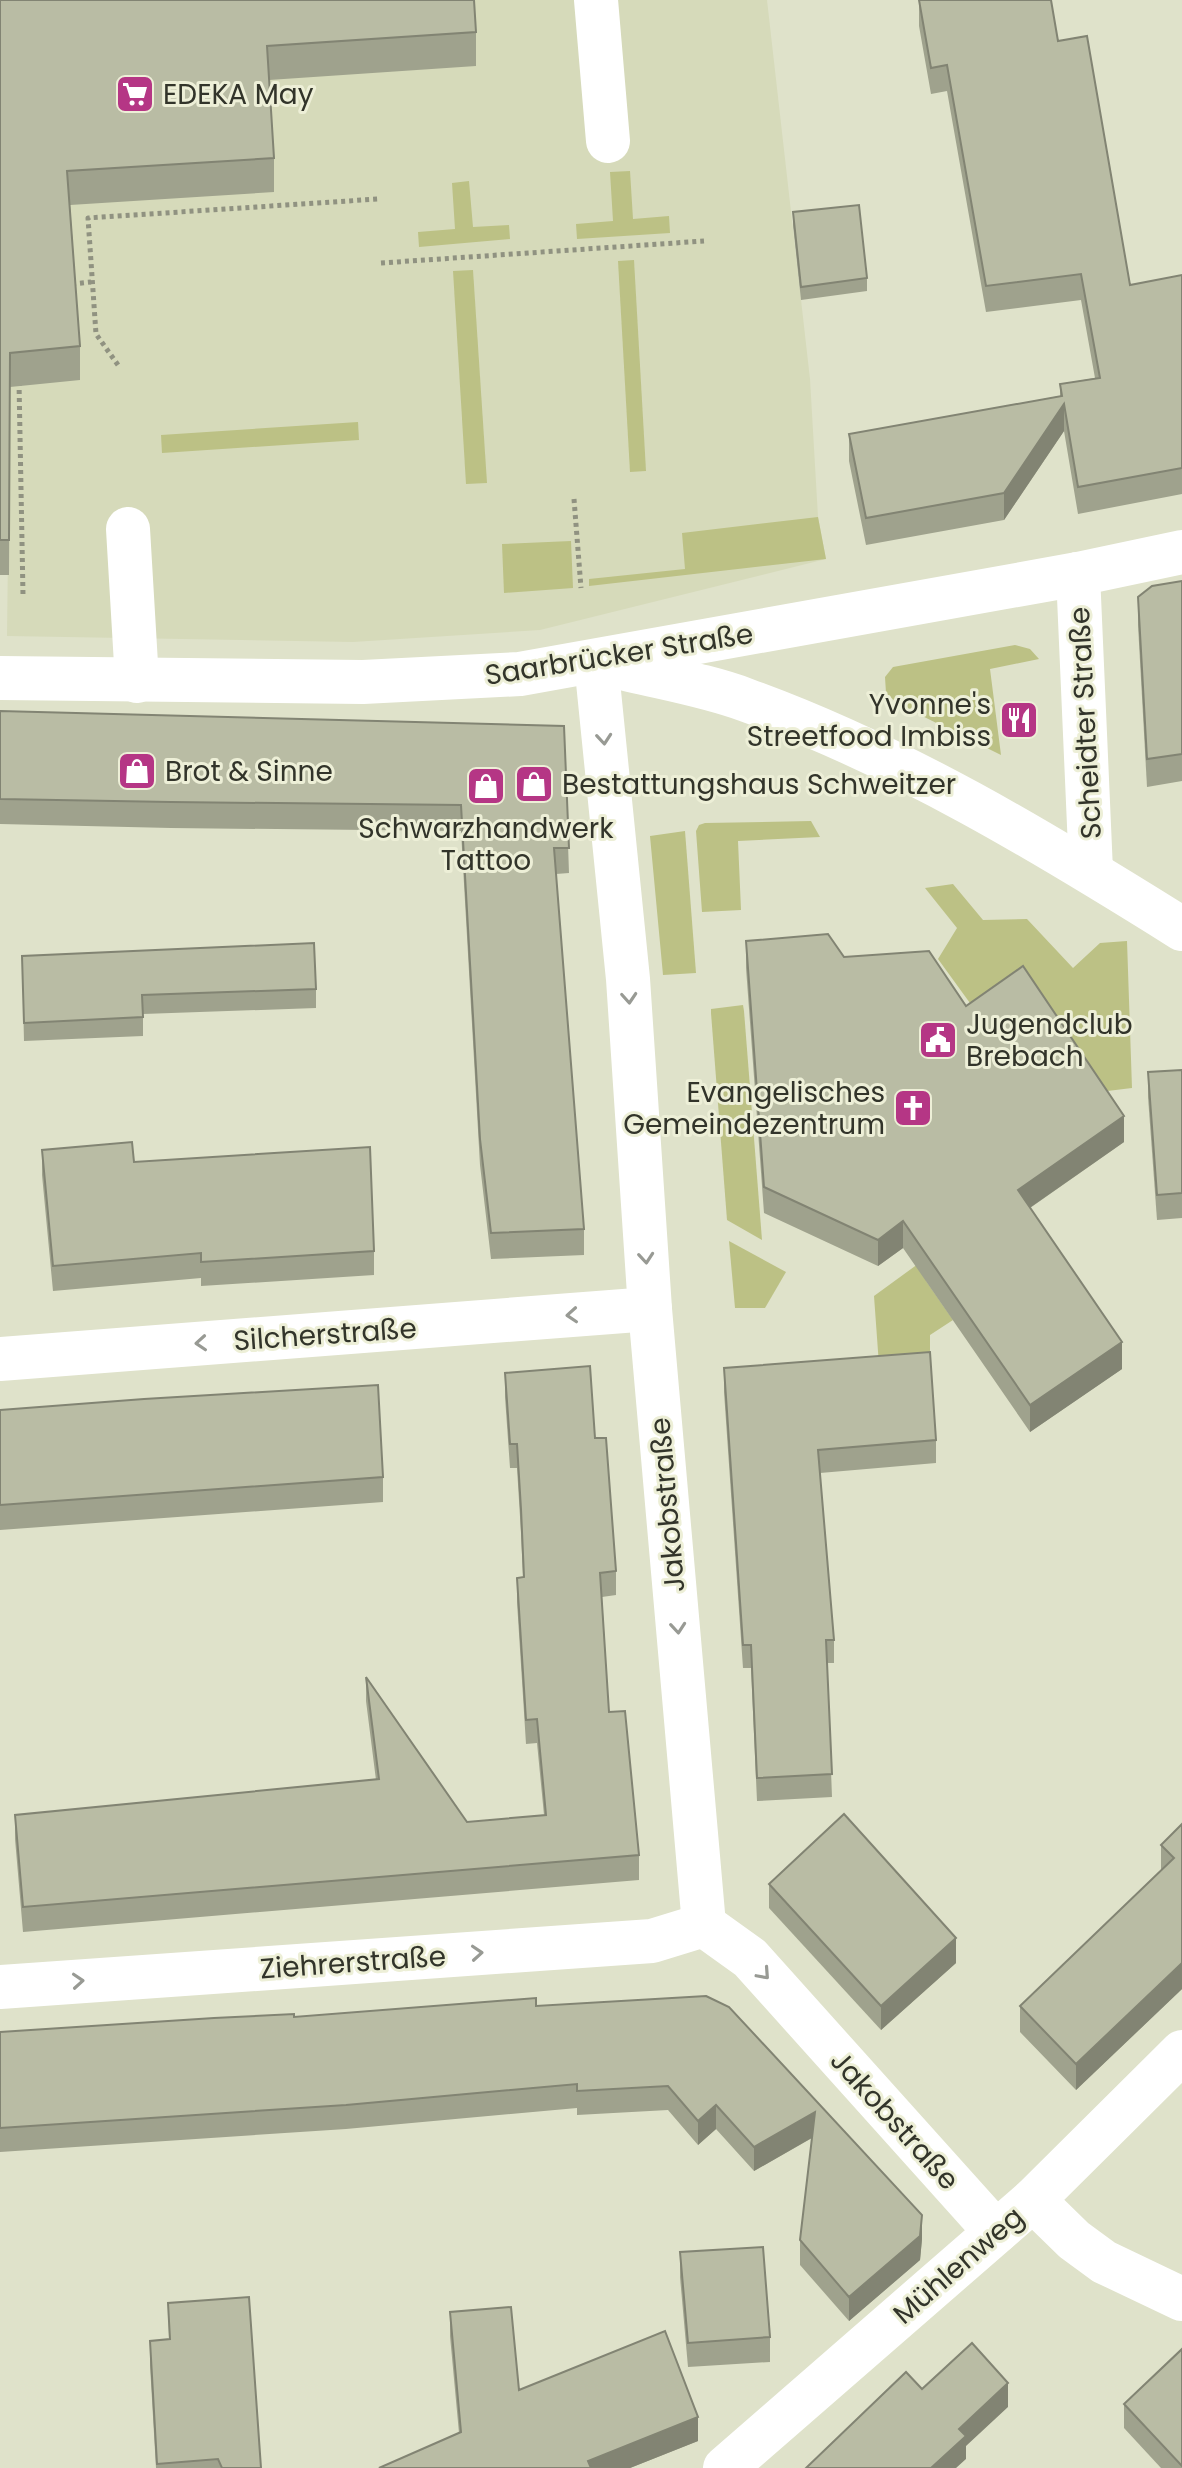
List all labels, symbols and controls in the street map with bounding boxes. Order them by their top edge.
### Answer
supermarket icon: EDEKA May [114,73,156,115]
place label: EDEKA May [163,75,314,114]
street label: Scheidter Straße [1060,606,1111,840]
street label: Saarbrücker Straße [482,614,756,695]
place label: Yvonne's Streetfood Imbiss [747,685,991,756]
restaurant icon: Yvonne's Streetfood Imbiss [998,699,1040,741]
one-way arrow [595,733,612,746]
shop icon: Brot & Sinne [116,750,158,792]
place label: Brot & Sinne [165,752,333,791]
shop icon: Bestattungshaus Schweitzer [513,763,555,805]
shop icon: Schwarzhandwerk Tattoo [465,765,507,807]
place label: Bestattungshaus Schweitzer [562,765,956,804]
place label: Schwarzhandwerk Tattoo [358,809,614,880]
one-way arrow [620,992,637,1005]
place label: Jugendclub Brebach [966,1005,1133,1076]
public building icon: Jugendclub Brebach [917,1019,959,1061]
place label: Evangelisches Gemeindezentrum [623,1073,885,1144]
church icon: Evangelisches Gemeindezentrum [892,1087,934,1129]
one-way arrow [638,1252,655,1265]
one-way arrow [565,1306,578,1323]
street label: Silcherstraße [232,1309,418,1360]
one-way arrow [195,1334,208,1351]
street label: Jakobstraße [640,1416,695,1594]
one-way arrow [669,1622,686,1635]
street label: Ziehrerstraße [259,1937,447,1988]
one-way arrow [471,1945,484,1962]
one-way arrow [755,1965,769,1980]
one-way arrow [72,1973,85,1990]
street label: Jakobstraße [821,2042,968,2199]
street label: Mühlenweg [885,2198,1032,2333]

